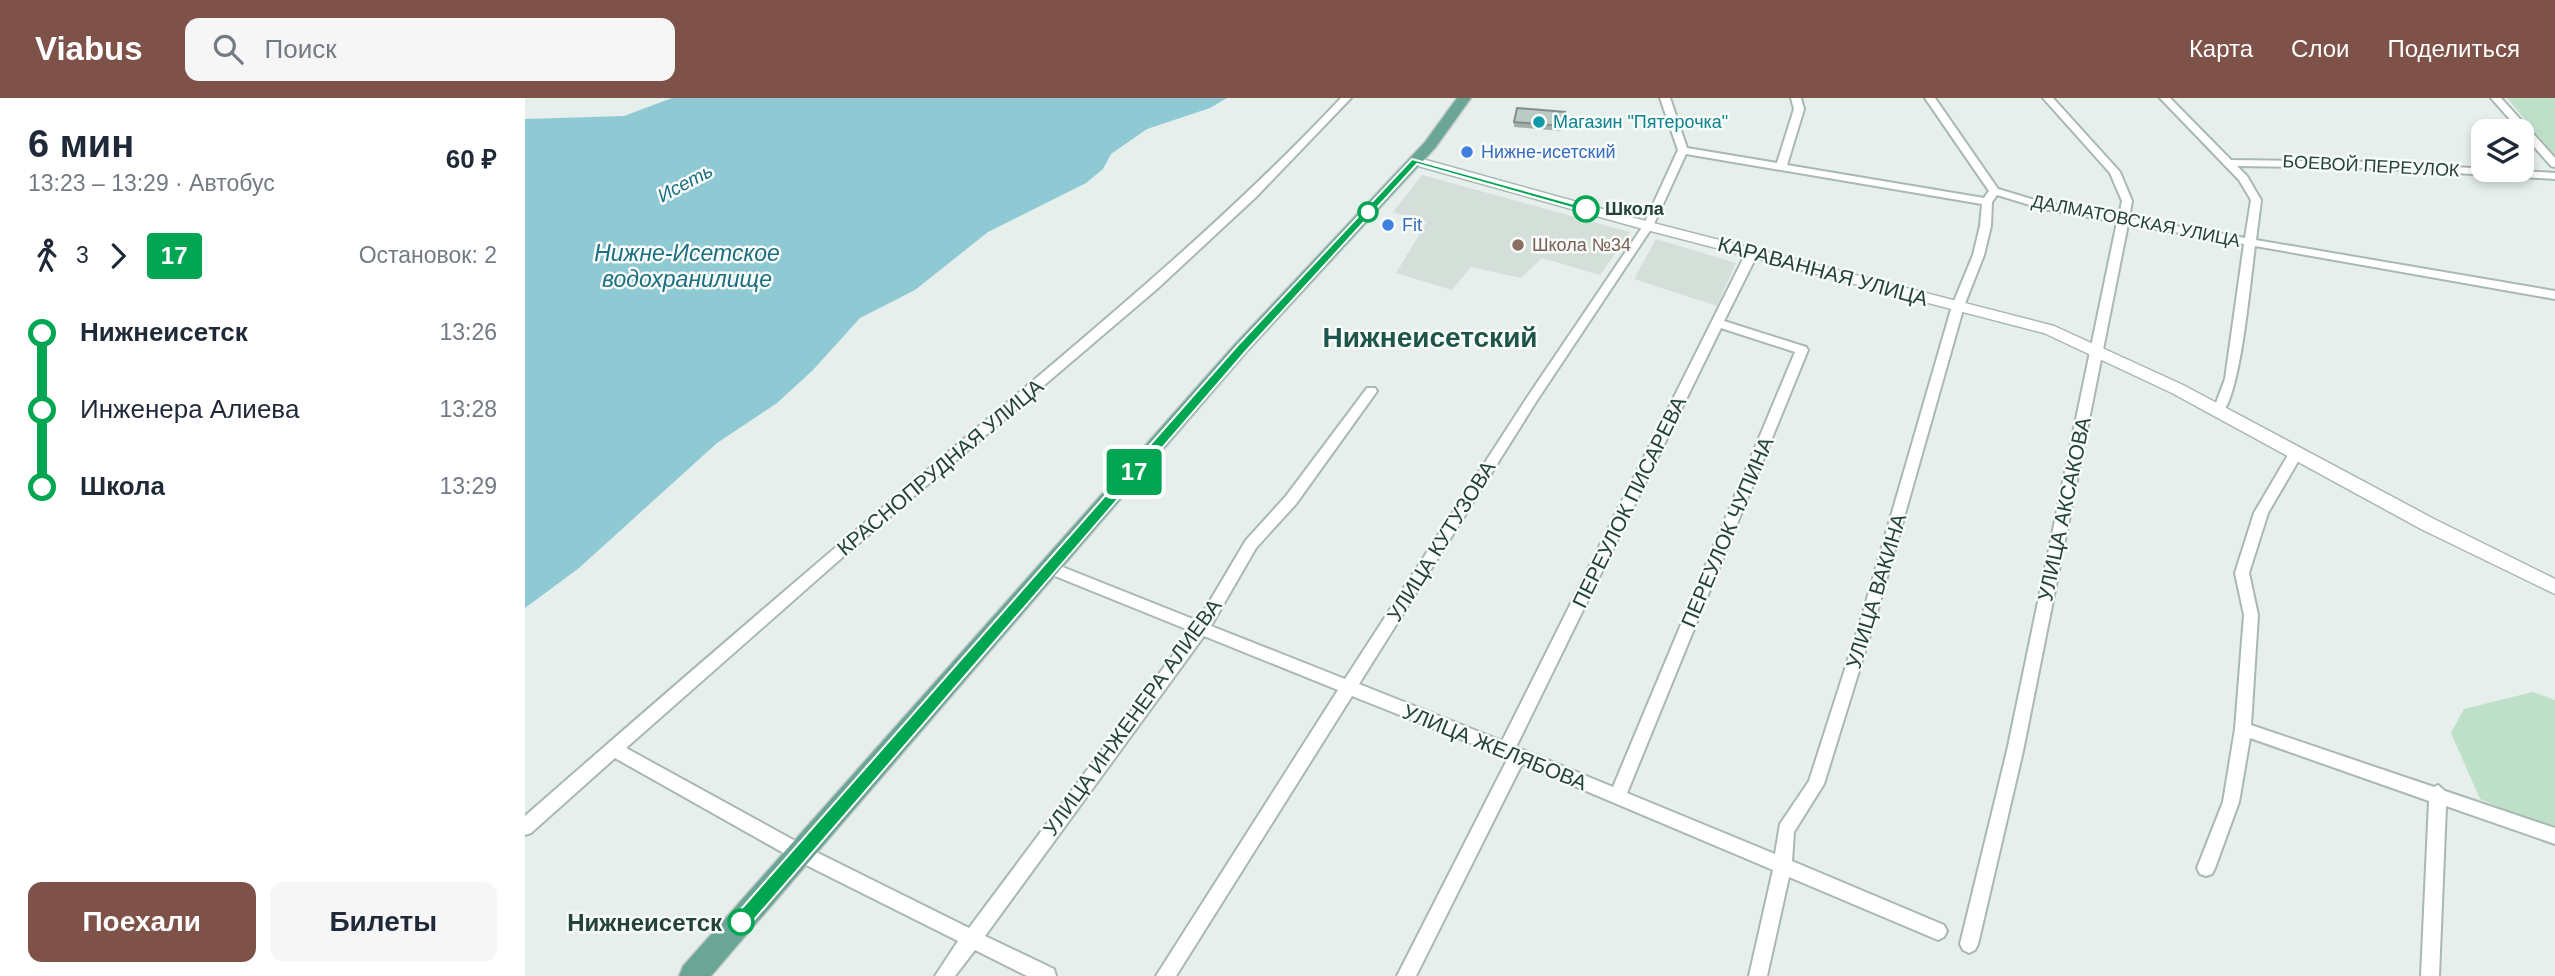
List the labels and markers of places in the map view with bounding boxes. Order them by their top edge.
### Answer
place label: Магазин "Пятерочка" [1553,112,1728,132]
marker: Магазин "Пятерочка" [1531,114,1547,130]
place label: Нижне-исетский [1481,142,1616,162]
marker: Нижне-исетский [1459,144,1475,160]
marker: Школа [1573,196,1599,222]
place label: Школа [1605,199,1665,219]
unlabelled marker [1358,202,1378,222]
place label: Fit [1402,215,1422,235]
marker: Fit [1380,217,1396,233]
place label: Школа №34 [1532,235,1631,255]
marker: Школа №34 [1510,237,1526,253]
place label: Нижнеисетск [567,909,723,936]
marker: Нижнеисетск [728,909,754,935]

